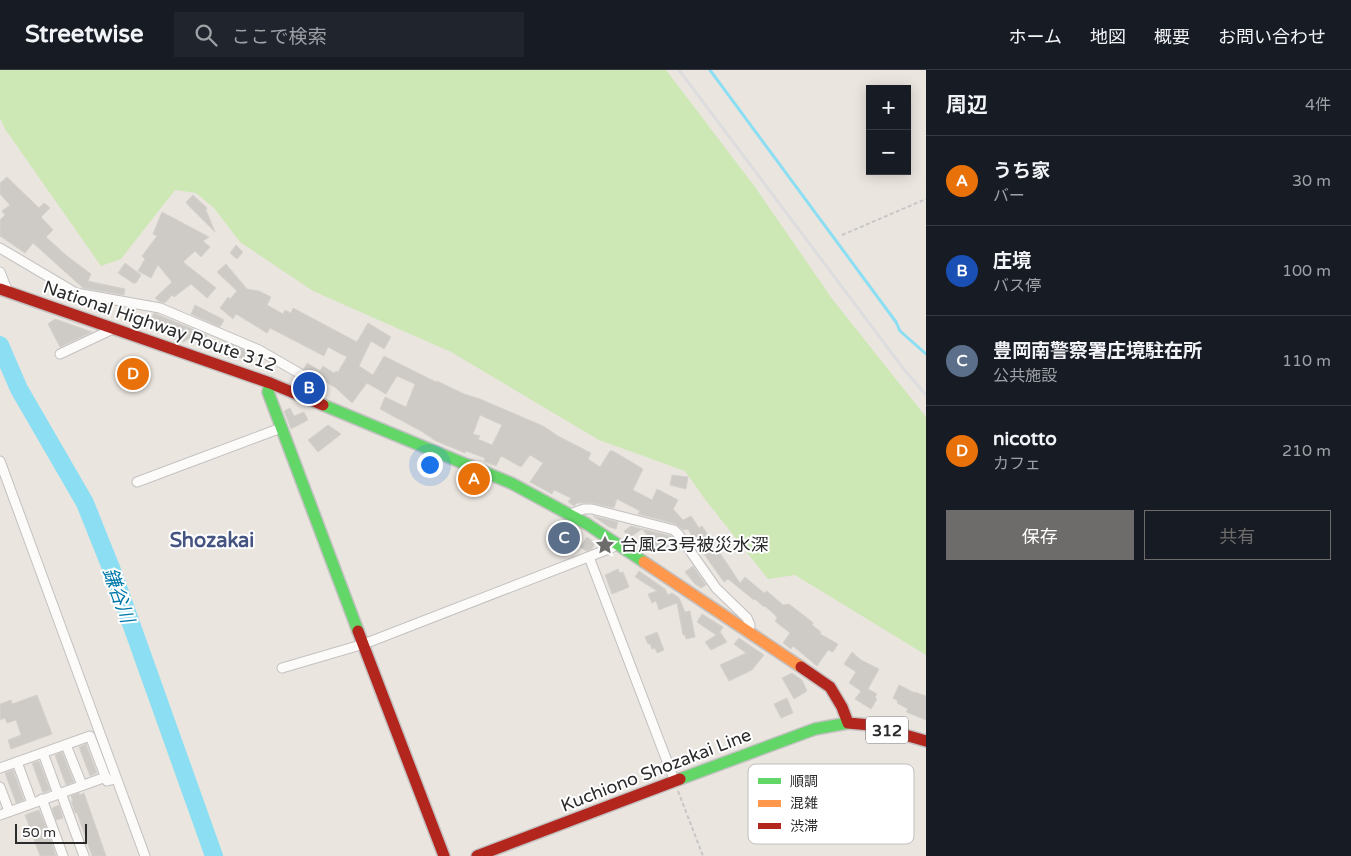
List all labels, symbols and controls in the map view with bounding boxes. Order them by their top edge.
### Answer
search box [174,12,524,57]
text: Streetwise [25,20,144,49]
icon: search [192,21,220,49]
text: ここで検索 [232,26,327,48]
text: ホーム [1009,26,1062,48]
text: 地図 [1090,26,1126,48]
text: 概要 [1154,26,1190,48]
text: お問い合わせ [1218,26,1326,48]
map controls [866,85,911,175]
button: + [866,85,911,130]
text: 周辺 [946,93,988,118]
text: 4件 [1305,95,1331,115]
button: − [866,130,911,175]
text: うち家 [993,160,1050,182]
text: A [956,171,968,191]
text: 30 m [1292,171,1331,191]
text: バー [993,186,1025,206]
text: 庄境 [993,250,1031,272]
text: B [956,261,968,281]
text: 100 m [1282,261,1331,281]
street label: National Highway Route 312 [40,276,280,376]
text: バス停 [993,276,1041,296]
text: 豊岡南警察署庄境駐在所 [993,340,1202,362]
text: C [956,351,968,371]
text: 110 m [1282,351,1331,371]
pin: D [117,355,149,393]
text: 公共施設 [993,366,1057,386]
pin: B [293,369,325,407]
text: nicotto [993,428,1057,450]
text: D [956,441,968,461]
text: 210 m [1282,441,1331,461]
your location [417,452,443,478]
text: カフェ [993,454,1041,474]
pin: A [458,460,490,498]
button: 保存 [946,510,1134,560]
button: 共有 [1144,510,1331,560]
pin: C [548,519,580,557]
district label: Shozakai [170,529,254,553]
place icon: 台風23号被災水深 [594,534,616,556]
place label: 台風23号被災水深 [620,534,769,556]
water label: 鎌谷川 [98,565,139,628]
road number: 312 [866,716,908,744]
street label: Kuchiono Shozakai Line [558,723,754,817]
legend [748,764,914,844]
text: 順調 [790,773,818,790]
text: 混雑 [790,795,818,812]
text: 渋滞 [790,818,818,835]
scale bar [15,821,88,844]
text: 50 m [22,824,56,841]

